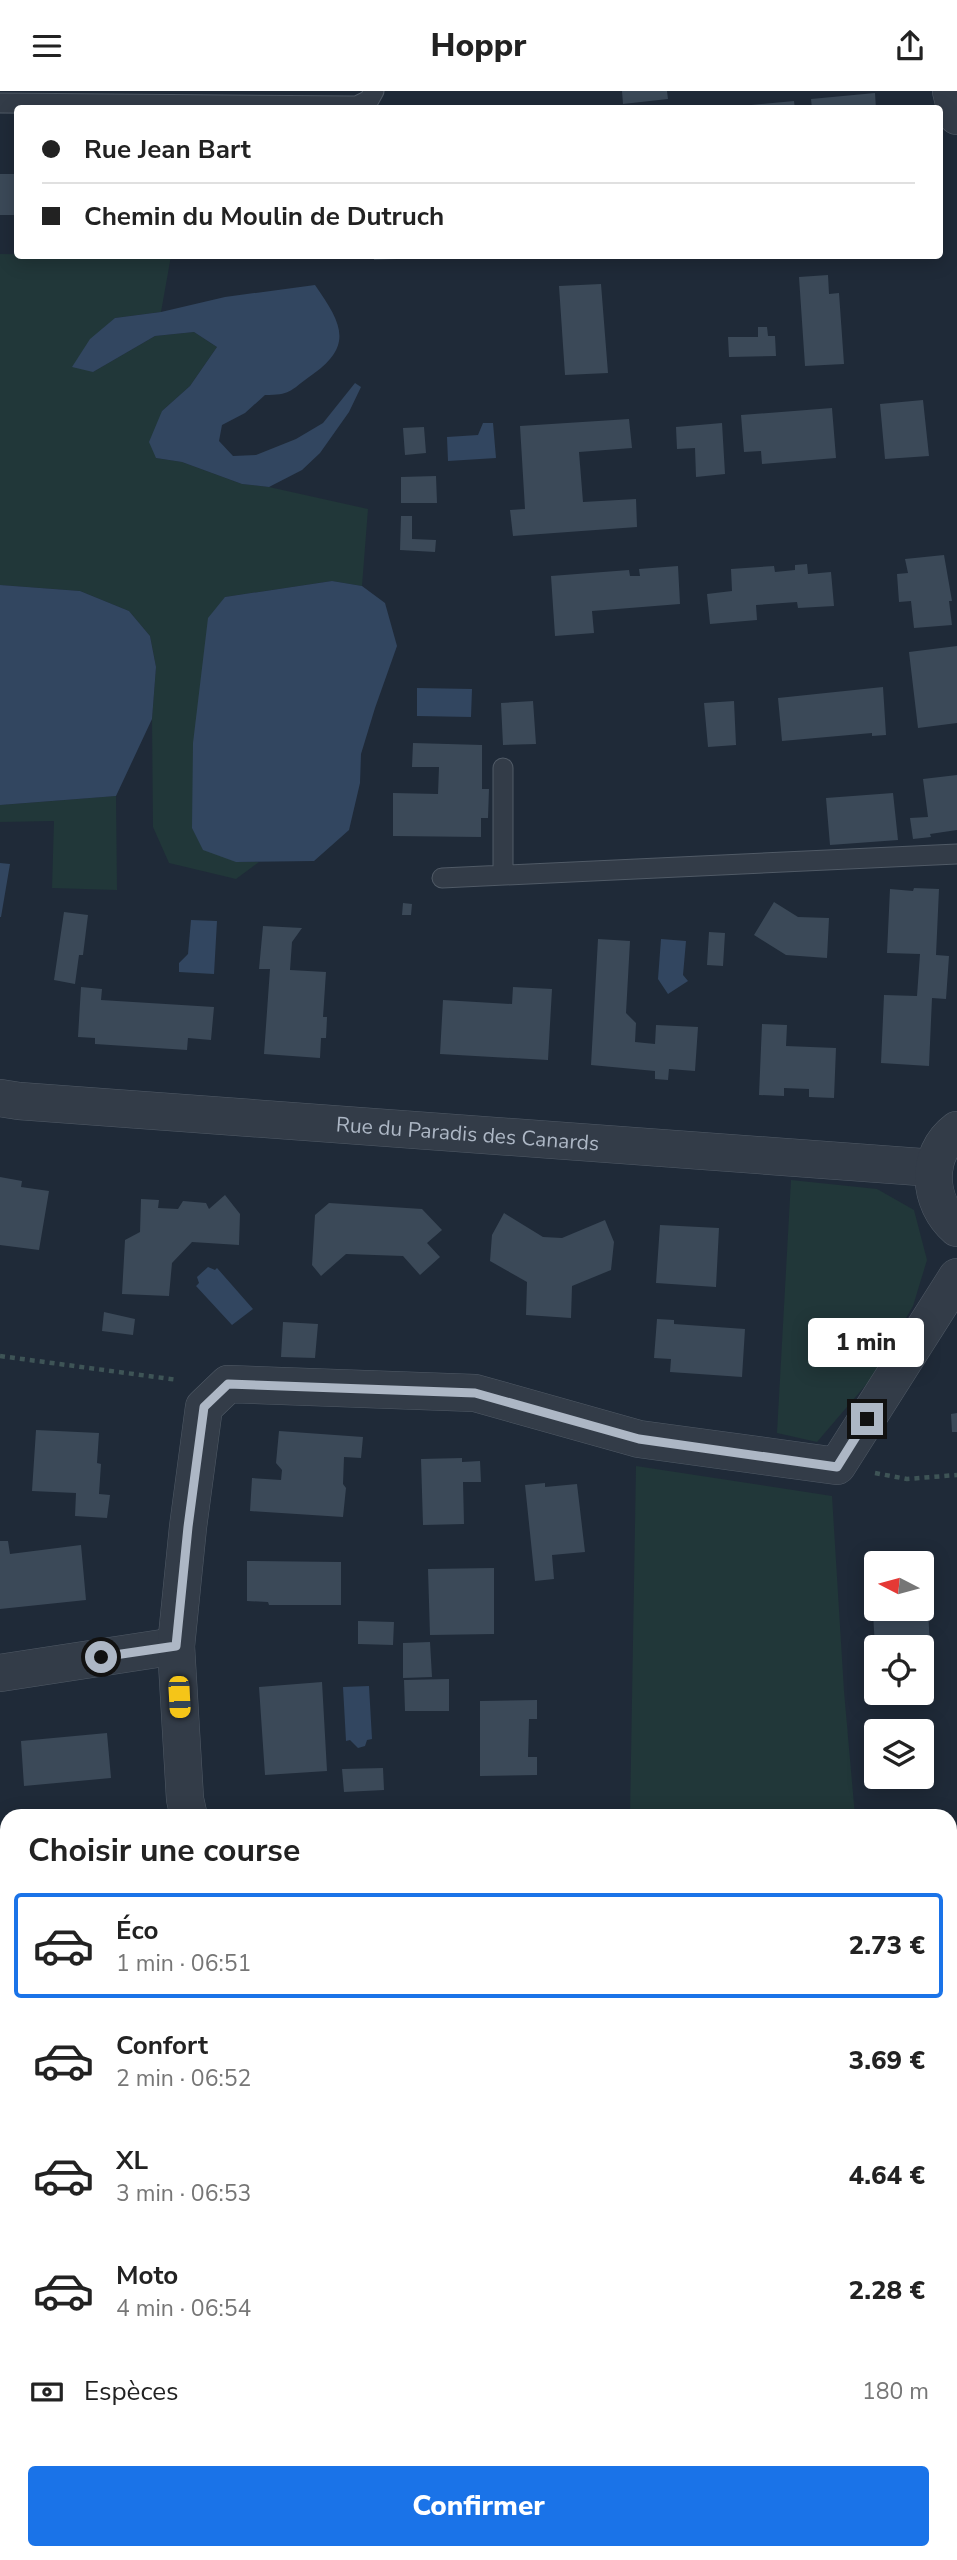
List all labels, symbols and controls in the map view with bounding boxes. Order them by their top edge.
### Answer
text: Hoppr [430,24,527,67]
icon: menu [28,27,66,65]
icon: share [891,27,929,65]
text: Rue Jean Bart [84,132,251,167]
text: Chemin du Moulin de Dutruch [84,199,444,234]
street label: Rue du Paradis des Canards [335,1110,600,1157]
callout: 1 min [809,1317,925,1367]
text: 1 min [836,1327,896,1358]
route end [851,1403,883,1435]
north arrow [864,1551,934,1621]
map controls [864,1551,934,1789]
button: locate [864,1635,934,1705]
route start [85,1641,117,1673]
car [168,1675,191,1719]
button: layers [864,1719,934,1789]
text: Choisir une course [28,1829,300,1872]
text: Éco [116,1913,158,1948]
icon: car [32,1914,95,1977]
text: 2.73 € [849,1928,925,1963]
text: 1 min · 06:51 [116,1948,251,1979]
text: Confort [116,2028,208,2063]
icon: car [32,2029,95,2092]
text: 3.69 € [849,2043,925,2078]
text: 2 min · 06:52 [116,2063,251,2094]
text: XL [116,2143,148,2178]
icon: car [32,2144,95,2207]
text: 4.64 € [849,2158,925,2193]
text: 3 min · 06:53 [116,2178,251,2209]
text: Moto [116,2258,178,2293]
icon: car [32,2259,95,2322]
text: 2.28 € [849,2273,925,2308]
text: 4 min · 06:54 [116,2293,251,2324]
icon: cash [28,2373,66,2411]
text: Espèces [84,2374,179,2409]
text: 180 m [862,2376,929,2407]
button: Confirmer [28,2466,929,2546]

